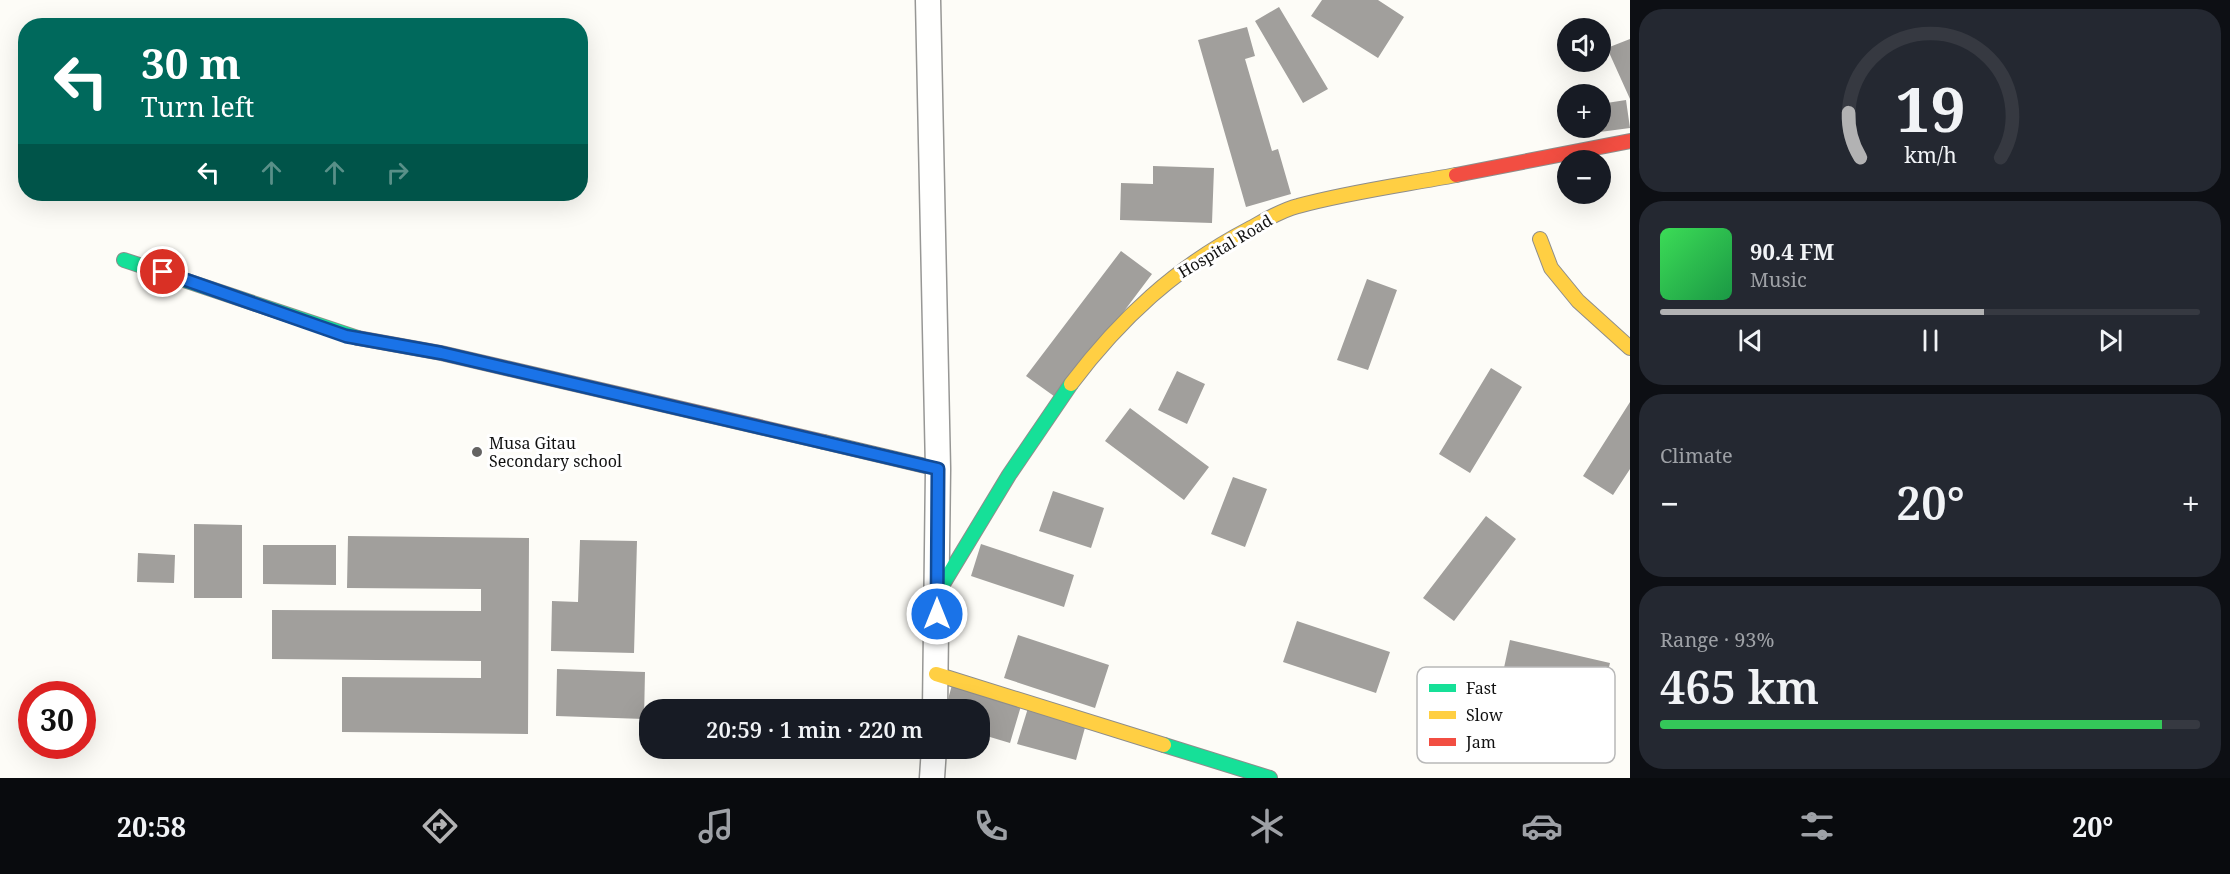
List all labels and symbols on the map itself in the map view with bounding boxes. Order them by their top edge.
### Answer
street label: Hospital Road [1174,209,1276,283]
pin [137,246,188,297]
place label: Musa Gitau Secondary school [489,432,622,472]
marker: Musa Gitau Secondary school [470,445,484,459]
position arrow [905,582,969,646]
legend [1417,667,1615,763]
text: Fast [1466,677,1497,699]
speed limit sign: 30 [18,681,96,759]
text: Slow [1466,704,1503,726]
text: Jam [1465,731,1496,753]

